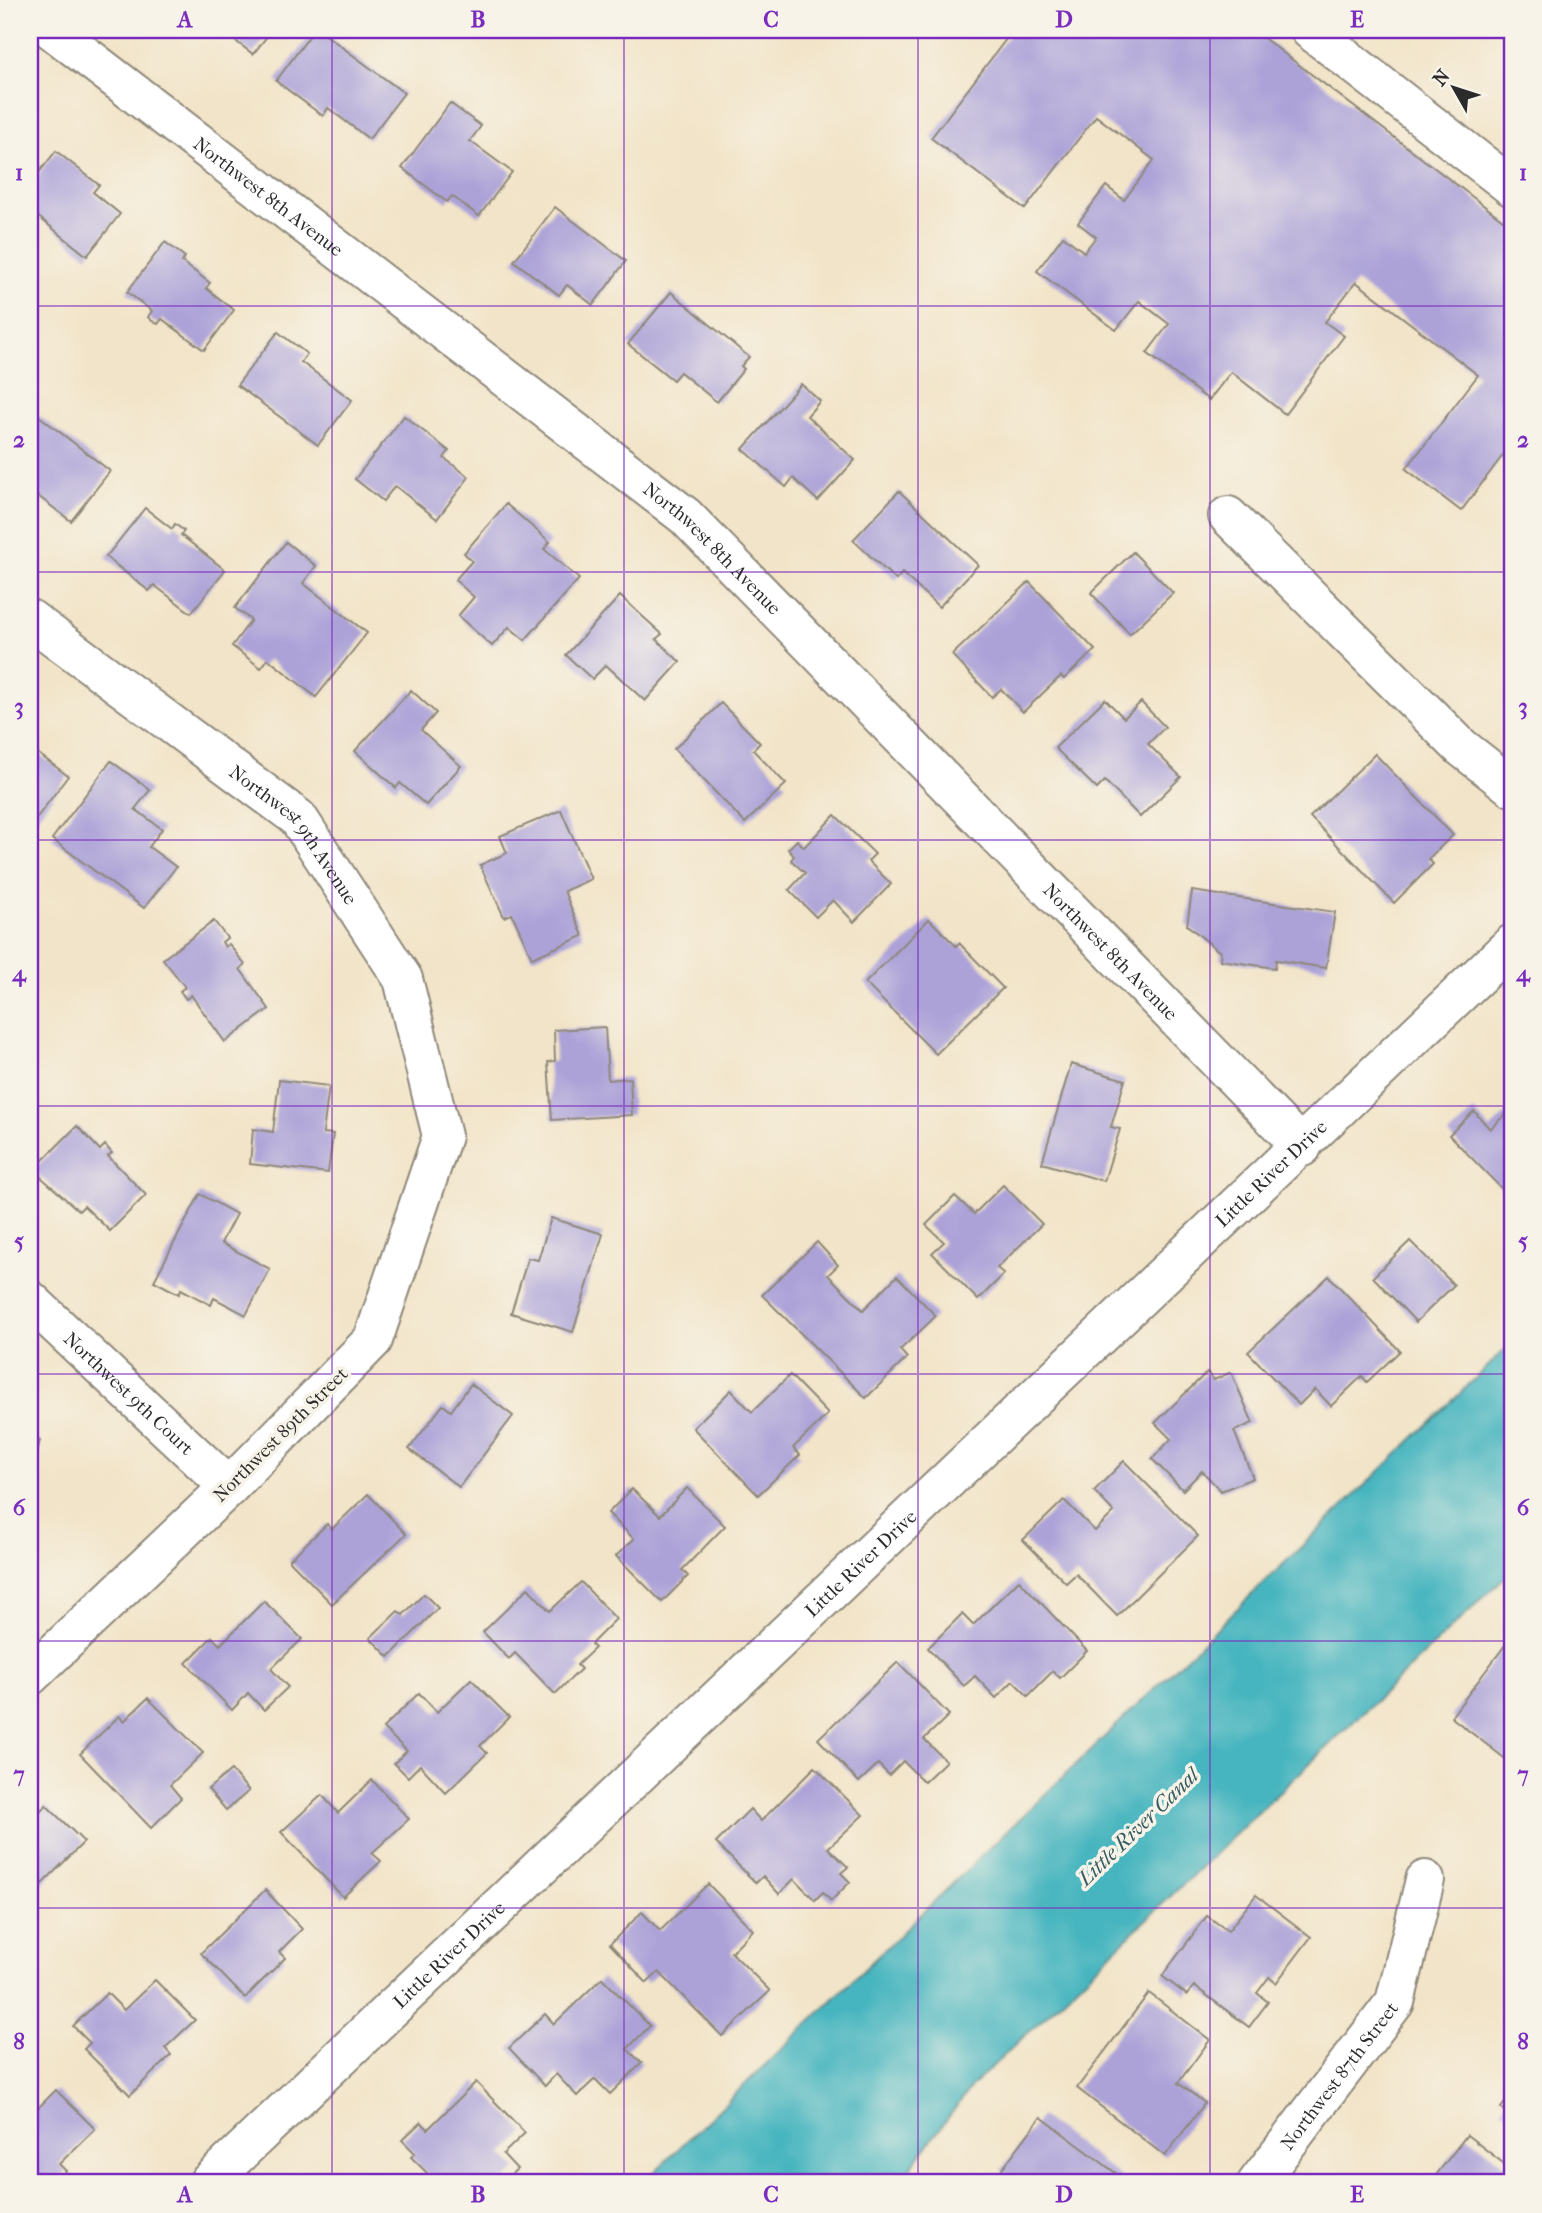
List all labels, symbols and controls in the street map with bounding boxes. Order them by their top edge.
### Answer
text: A [176,6,194,33]
text: B [471,6,486,33]
text: C [763,6,779,33]
text: D [1055,6,1073,33]
text: E [1350,6,1364,33]
north arrow [1420,52,1490,122]
text: N [1428,65,1455,90]
street label: Northwest 8th Avenue [189,133,347,261]
text: 1 [15,159,23,186]
text: 1 [1519,159,1527,186]
text: 2 [13,426,25,453]
text: 2 [1517,426,1529,453]
street label: Northwest 8th Avenue [639,478,785,620]
text: 3 [14,693,24,720]
text: 3 [1518,693,1528,720]
street label: Northwest 9th Avenue [225,761,361,909]
street label: Northwest 8th Avenue [1038,879,1182,1025]
text: 4 [11,960,27,987]
text: 4 [1515,960,1531,987]
street label: Little River Drive [1211,1116,1332,1232]
text: 5 [14,1227,24,1254]
text: 5 [1518,1227,1528,1254]
street label: Northwest 9th Court [59,1328,198,1460]
street label: Northwest 89th Street [209,1363,353,1506]
text: 6 [13,1494,26,1521]
text: 6 [1517,1494,1530,1521]
street label: Little River Drive [801,1506,921,1622]
text: 7 [12,1761,25,1788]
water label: Little River Canal [1071,1761,1205,1892]
text: 7 [1516,1761,1529,1788]
street label: Little River Drive [389,1897,510,2013]
street label: Northwest 87th Street [1276,1998,1403,2155]
text: 8 [13,2028,25,2055]
text: 8 [1517,2028,1529,2055]
text: A [176,2181,194,2208]
text: B [471,2181,486,2208]
text: C [763,2181,779,2208]
text: D [1055,2181,1073,2208]
text: E [1350,2181,1364,2208]

